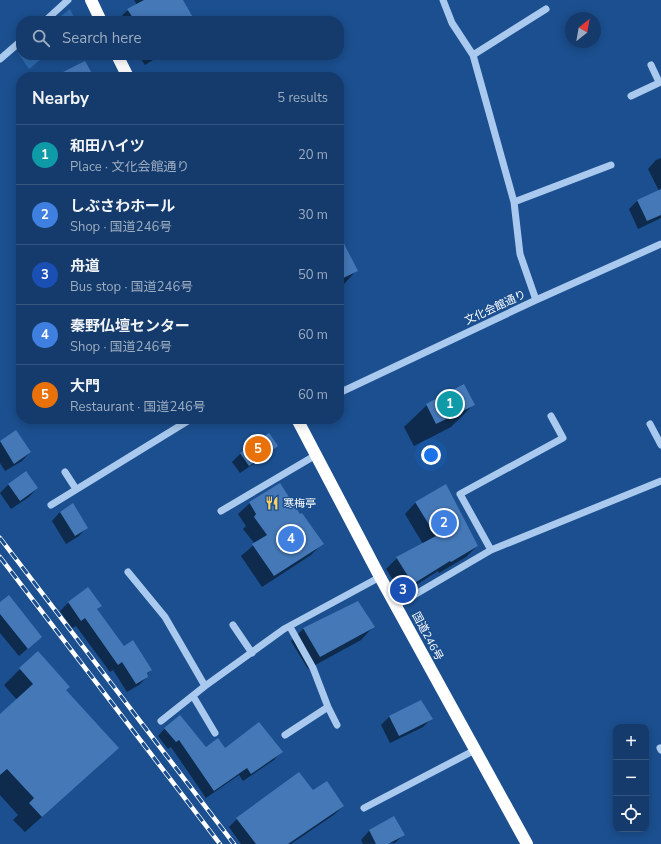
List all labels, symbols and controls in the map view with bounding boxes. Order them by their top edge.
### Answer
north arrow [565,12,601,48]
search box [16,16,344,60]
icon: search [30,27,52,49]
text: Search here [62,28,142,48]
text: Nearby [32,87,89,110]
text: 5 results [277,89,328,107]
text: 和田ハイツ [70,136,145,156]
text: 1 [41,146,49,164]
text: 20 m [298,146,328,164]
text: Place · 文化会館通り [70,158,189,176]
text: しぶさわホール [70,196,175,216]
text: 2 [41,206,49,224]
text: 30 m [298,206,328,224]
text: Shop · 国道246号 [70,218,172,236]
text: 舟道 [70,256,100,276]
text: 3 [41,266,49,284]
text: 50 m [298,266,328,284]
text: Bus stop · 国道246号 [70,278,193,296]
street label: 文化会館通り [462,287,528,328]
text: 秦野仏壇センター [70,316,190,336]
text: 4 [41,326,49,344]
text: 60 m [298,326,328,344]
text: Shop · 国道246号 [70,338,172,356]
text: 大門 [70,376,100,396]
text: 5 [41,386,49,404]
text: 60 m [298,386,328,404]
pin: 1 [437,389,463,419]
text: Restaurant · 国道246号 [70,398,206,416]
pin: 5 [245,434,271,464]
your location [421,445,441,465]
restaurant icon: 寒梅亭 [264,495,280,511]
place label: 寒梅亭 [283,496,316,511]
pin: 2 [431,508,457,538]
pin: 4 [278,524,304,554]
pin: 3 [390,575,416,605]
street label: 国道246号 [409,609,447,663]
map controls [613,724,649,832]
button: + [613,724,649,760]
button: − [613,760,649,796]
button: locate [613,796,649,832]

